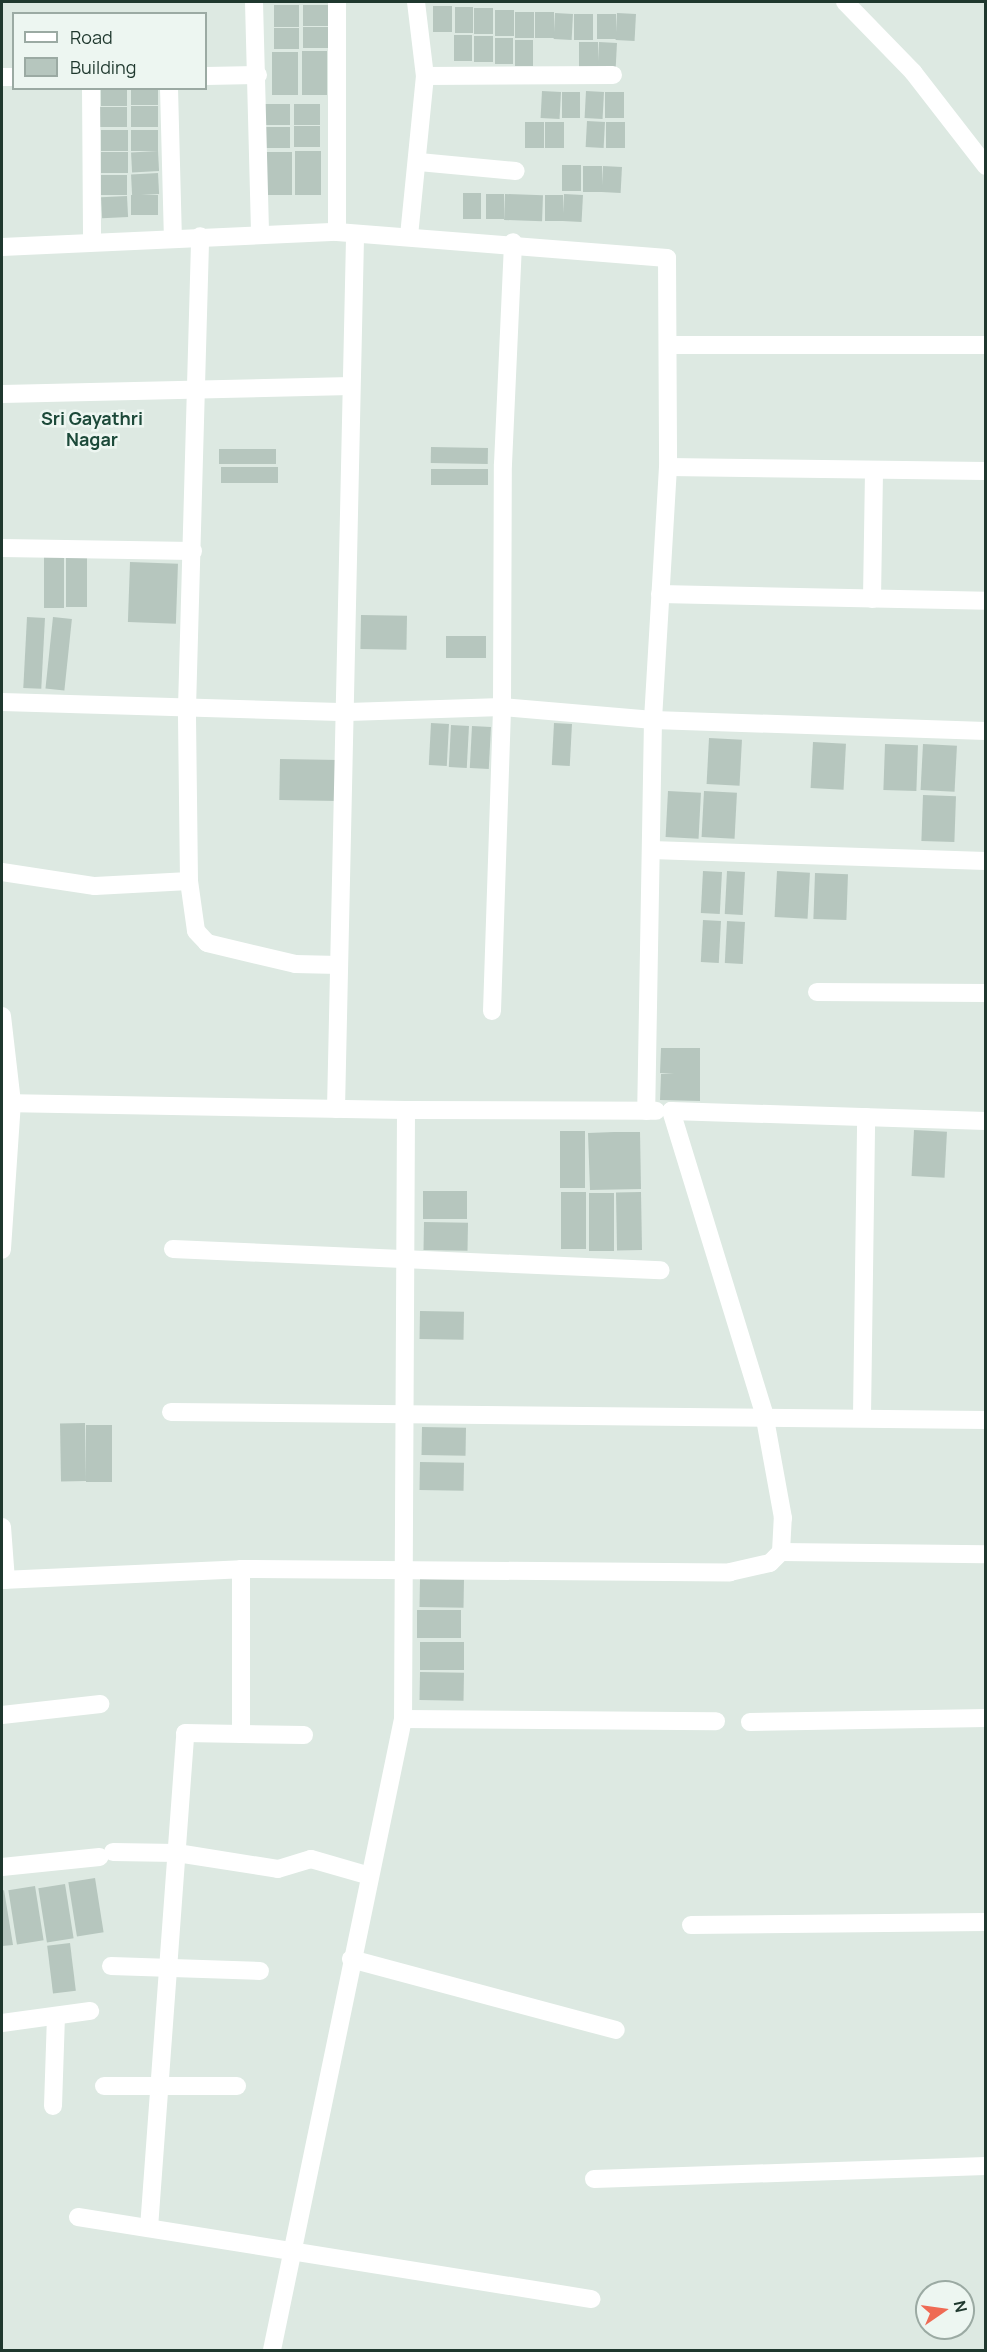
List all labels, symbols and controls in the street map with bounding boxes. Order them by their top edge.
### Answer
legend [12,12,207,90]
text: Road [70,25,113,49]
text: Building [70,55,136,79]
district label: Sri Gayathri Nagar [41,408,143,450]
north arrow [915,2280,975,2340]
text: N [949,2298,973,2314]

